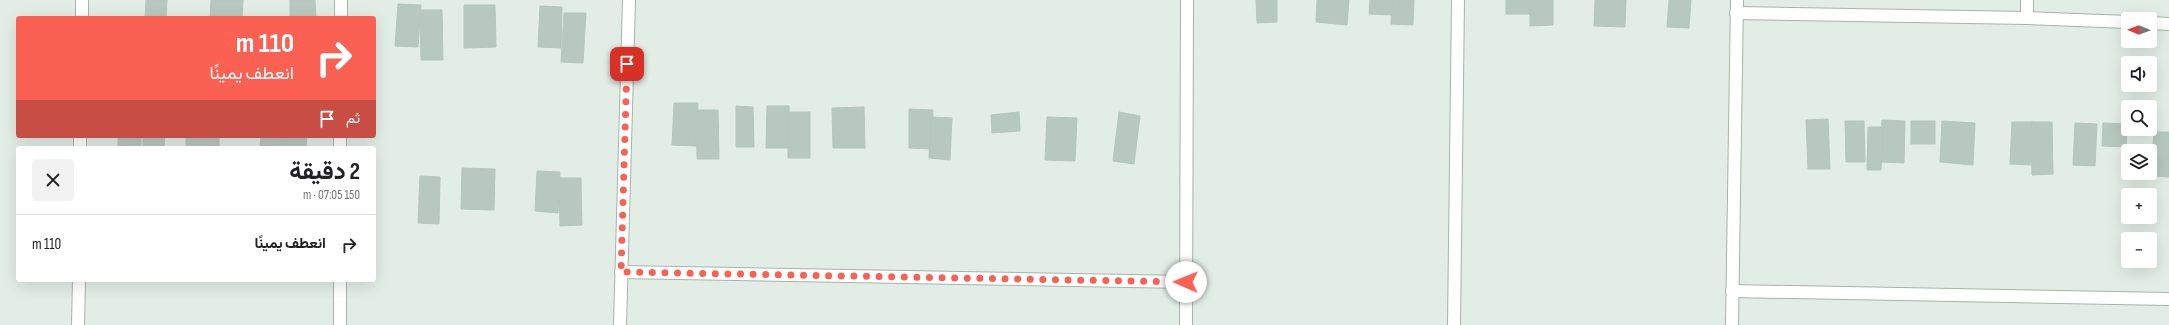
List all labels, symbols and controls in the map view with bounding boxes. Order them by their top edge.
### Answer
north arrow [2121,12,2157,48]
map controls [2121,12,2157,268]
text: 110 m [236,27,294,60]
icon: right [308,32,360,84]
pin [610,47,644,81]
icon: arrive [616,53,638,75]
button: sound [2121,56,2157,92]
text: انعطف يمينًا [209,63,294,84]
button: search [2121,100,2157,136]
icon: arrive [316,108,338,130]
text: ثم [346,109,360,128]
button: layers [2121,144,2157,180]
text: 2 دقيقة [289,157,360,186]
button: close [32,159,74,201]
text: 150 m · 07:05 [303,187,360,203]
button: + [2121,188,2157,224]
button: − [2121,232,2157,268]
text: انعطف يمينًا [255,234,326,253]
icon: right [338,234,360,256]
text: 110 m [32,235,61,254]
position arrow [1165,261,1207,303]

